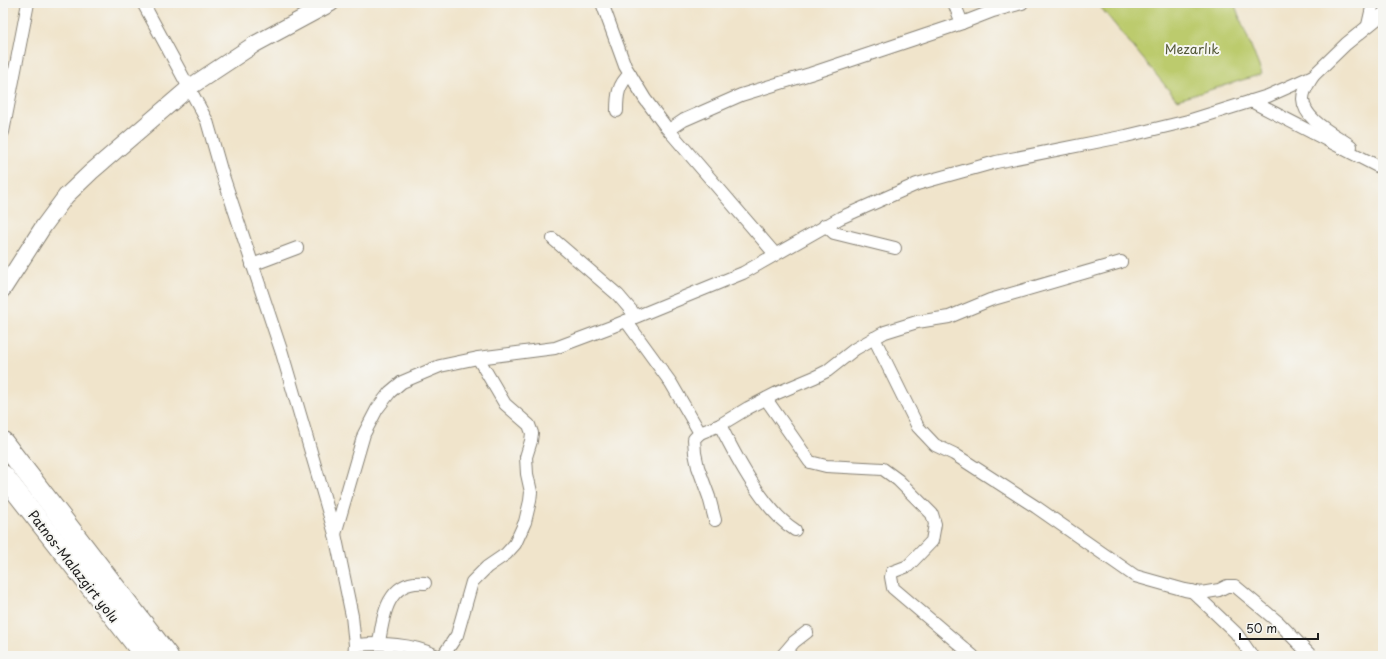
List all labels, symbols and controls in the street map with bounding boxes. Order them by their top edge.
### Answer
park label: Mezarlık [1165,39,1219,58]
street label: Patnos-Malazgirt yolu [24,506,124,626]
scale bar [1240,615,1318,641]
text: 50 m [1246,619,1277,637]

